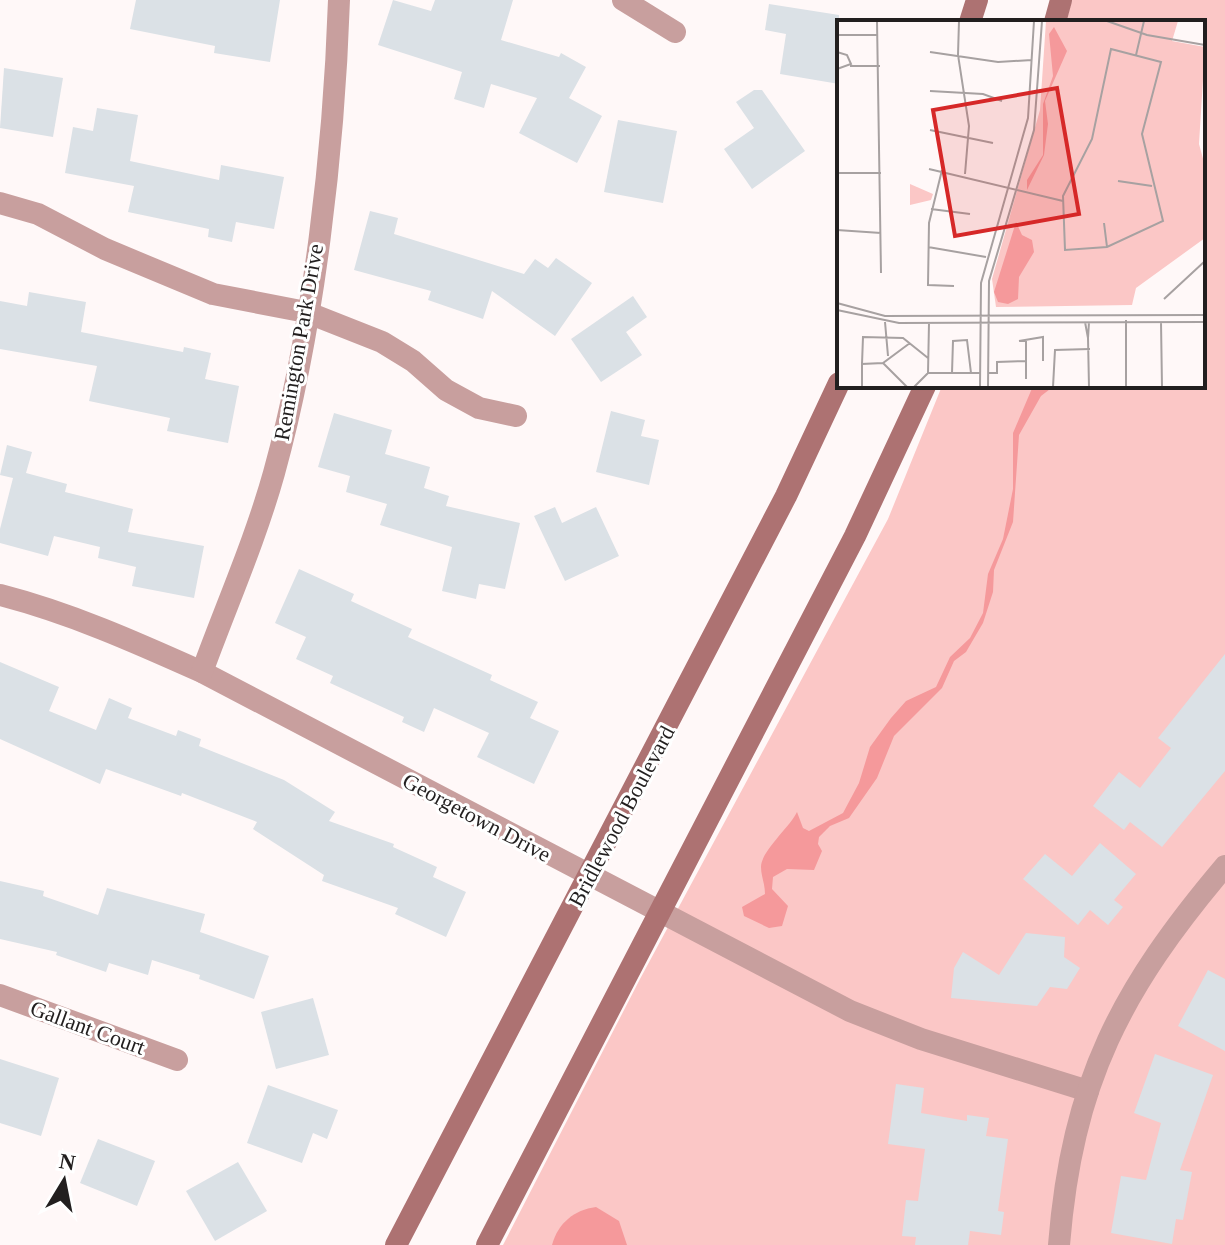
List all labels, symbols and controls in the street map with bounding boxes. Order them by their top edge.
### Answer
inset map [837,20,1205,388]
street label: Remington Park Drive [269,242,328,442]
street label: Bridlewood Boulevard [563,722,680,911]
street label: Georgetown Drive [399,768,555,867]
street label: Gallant Court [27,995,149,1060]
north arrow [24,1141,104,1221]
text: N [57,1148,77,1176]

